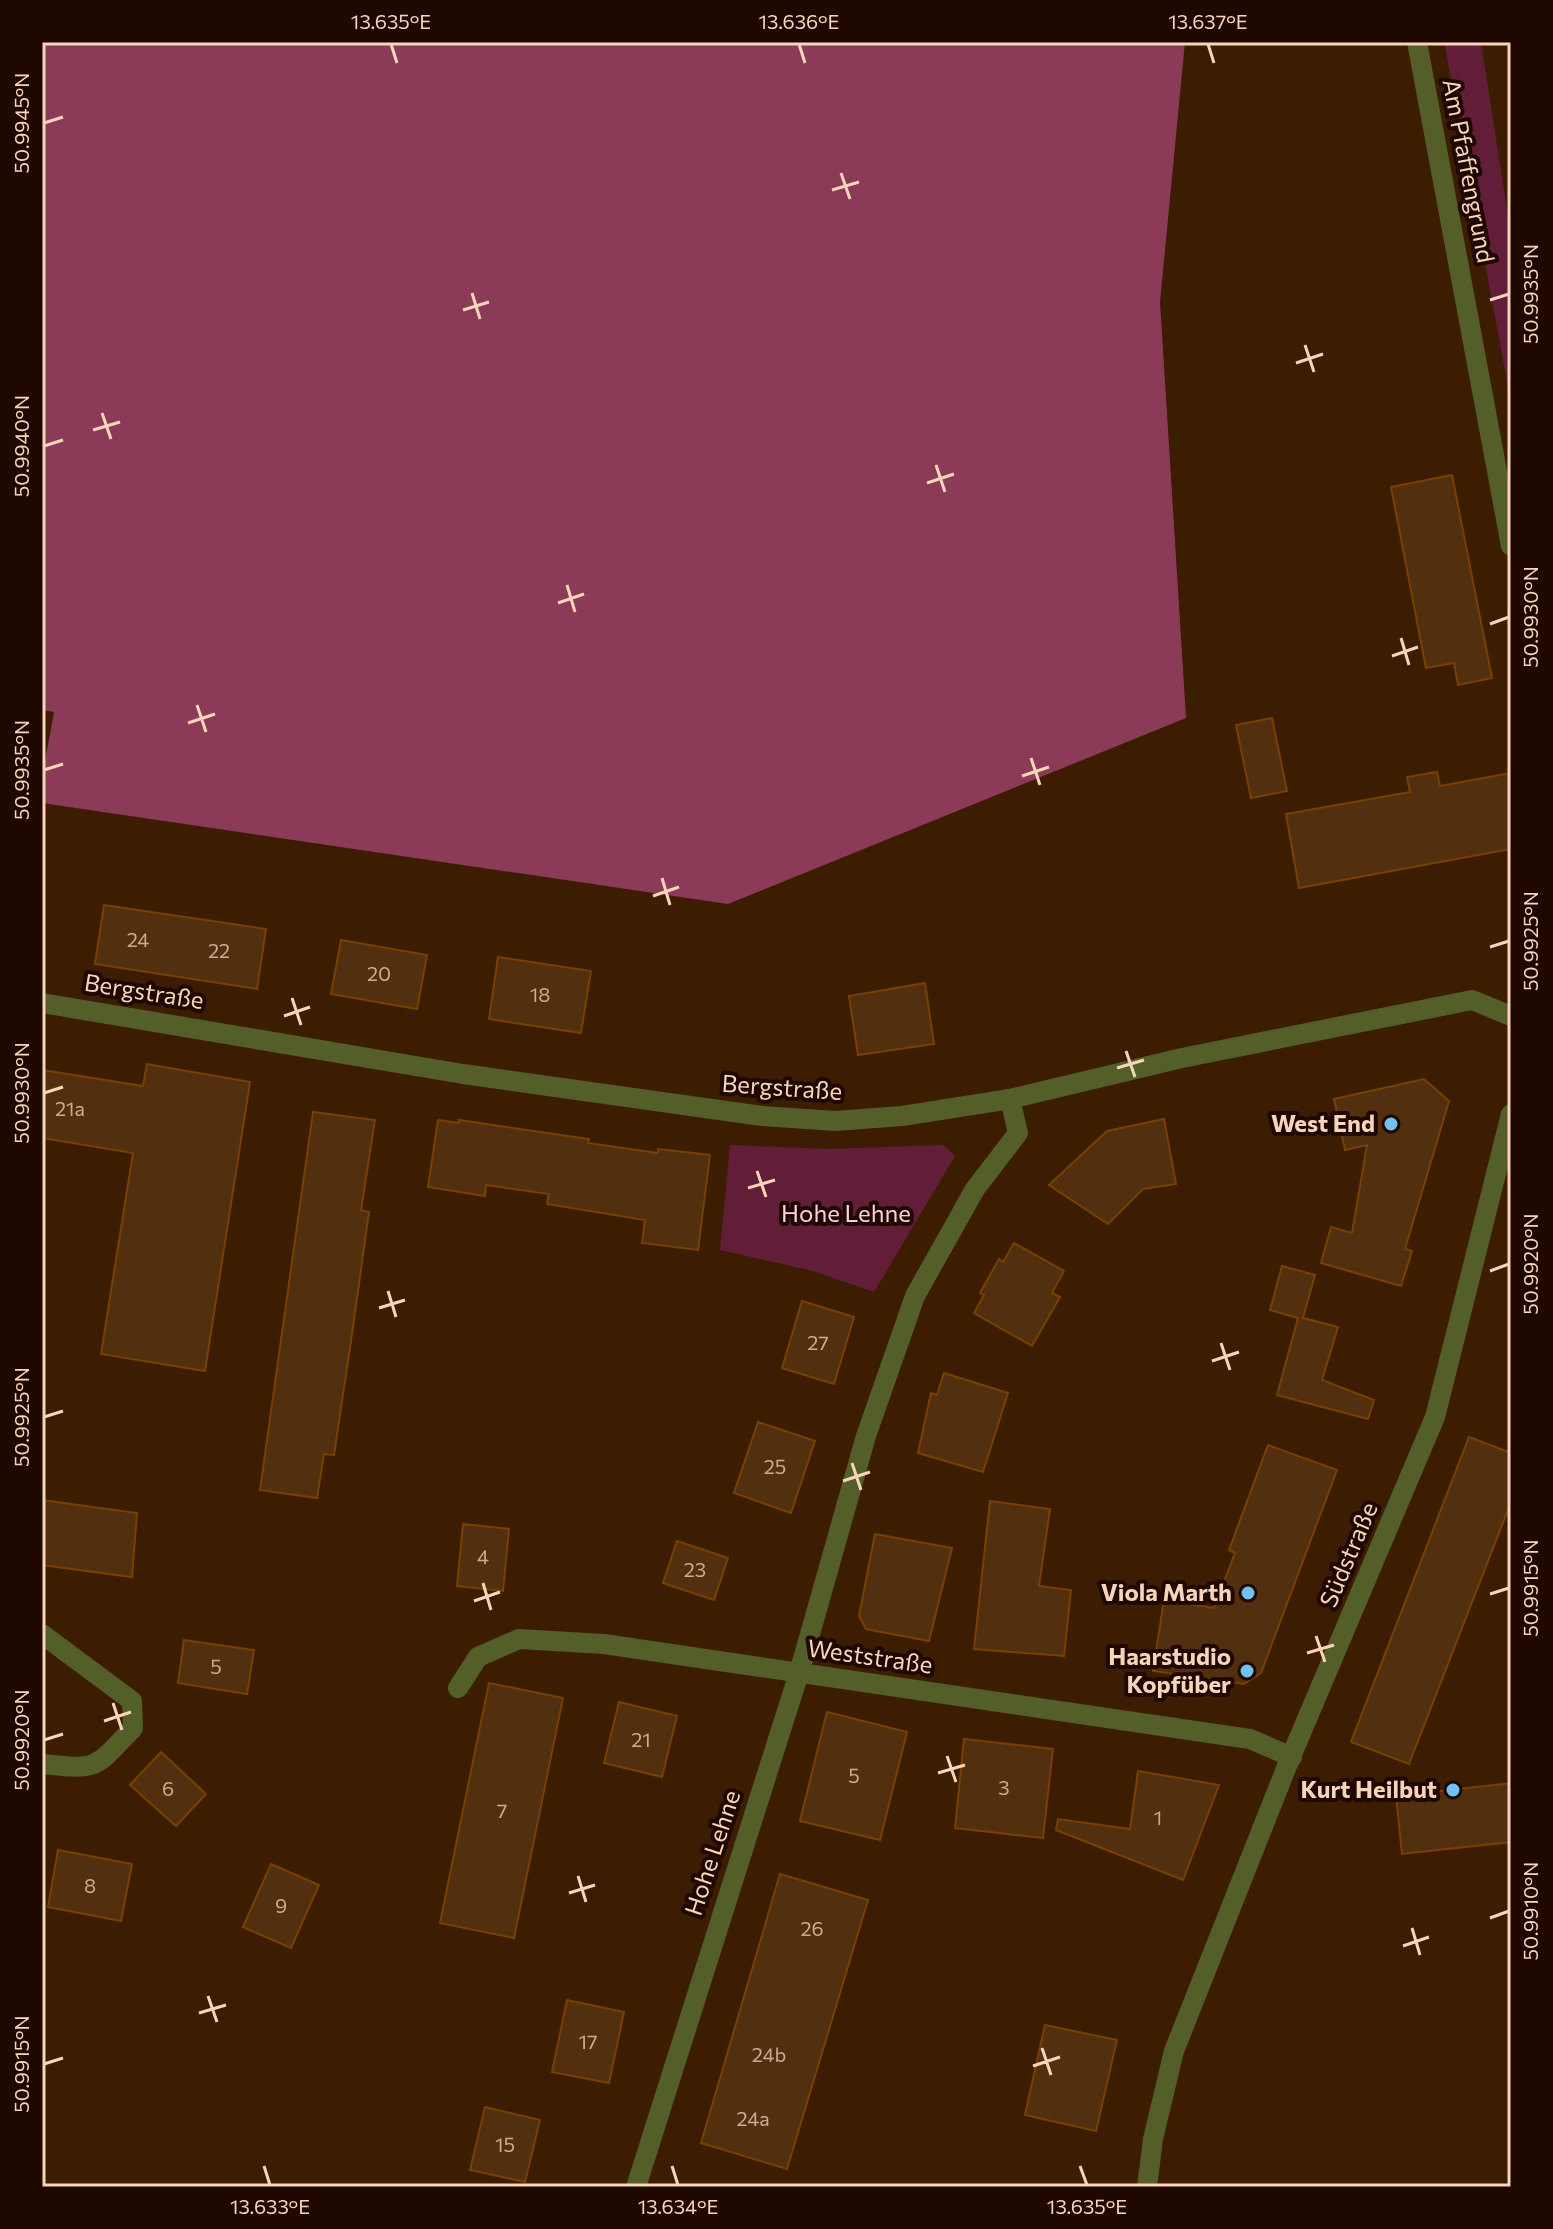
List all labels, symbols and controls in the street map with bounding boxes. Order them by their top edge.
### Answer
text: 13.635°E [351,9,431,33]
text: 13.636°E [759,9,839,33]
text: 13.637°E [1168,9,1248,33]
text: 50.9945°N [9,73,33,173]
street label: Am Pfaffengrund [1437,76,1502,265]
text: 50.9935°N [1518,244,1542,344]
text: 50.9940°N [9,395,33,497]
text: 50.9930°N [1518,566,1542,668]
text: 50.9935°N [9,720,33,820]
text: 50.9925°N [1518,891,1542,991]
house number: 24 [127,927,149,951]
house number: 22 [208,938,230,962]
house number: 20 [367,961,391,985]
street label: Bergstraße [82,967,206,1014]
house number: 18 [530,982,550,1006]
text: 50.9930°N [9,1042,33,1144]
street label: Bergstraße [721,1068,843,1105]
house number: 21a [55,1096,85,1120]
place label: West End [1271,1108,1375,1137]
marker: West End [1382,1115,1400,1133]
park label: Hohe Lehne [781,1198,911,1227]
text: 50.9920°N [1518,1213,1542,1315]
house number: 27 [807,1330,829,1354]
text: 50.9925°N [9,1367,33,1467]
house number: 25 [764,1454,786,1478]
street label: Südstraße [1313,1498,1383,1611]
text: 50.9915°N [1518,1539,1542,1637]
house number: 4 [477,1544,489,1568]
house number: 23 [684,1557,706,1581]
place label: Viola Marth [1101,1577,1232,1606]
marker: Viola Marth [1239,1584,1257,1602]
street label: Weststraße [806,1632,935,1679]
place label: Haarstudio Kopfüber [1108,1641,1231,1698]
house number: 5 [210,1654,222,1678]
marker: Haarstudio Kopfüber [1238,1662,1256,1680]
text: 50.9920°N [9,1689,33,1791]
house number: 21 [631,1727,651,1751]
house number: 5 [848,1763,860,1787]
place label: Kurt Heilbut [1300,1774,1437,1803]
house number: 3 [998,1775,1010,1799]
house number: 6 [162,1776,174,1800]
marker: Kurt Heilbut [1444,1781,1462,1799]
street label: Hohe Lehne [678,1786,745,1919]
house number: 7 [497,1798,507,1822]
house number: 1 [1154,1805,1162,1829]
text: 50.9910°N [1518,1862,1542,1960]
house number: 8 [84,1873,96,1897]
house number: 9 [275,1893,287,1917]
house number: 26 [800,1916,824,1940]
text: 50.9915°N [9,2015,33,2113]
house number: 17 [578,2029,598,2053]
house number: 24b [752,2042,786,2066]
house number: 24a [736,2106,770,2130]
house number: 15 [495,2132,515,2156]
text: 13.633°E [230,2194,310,2218]
text: 13.634°E [638,2194,718,2218]
text: 13.635°E [1047,2194,1127,2218]

